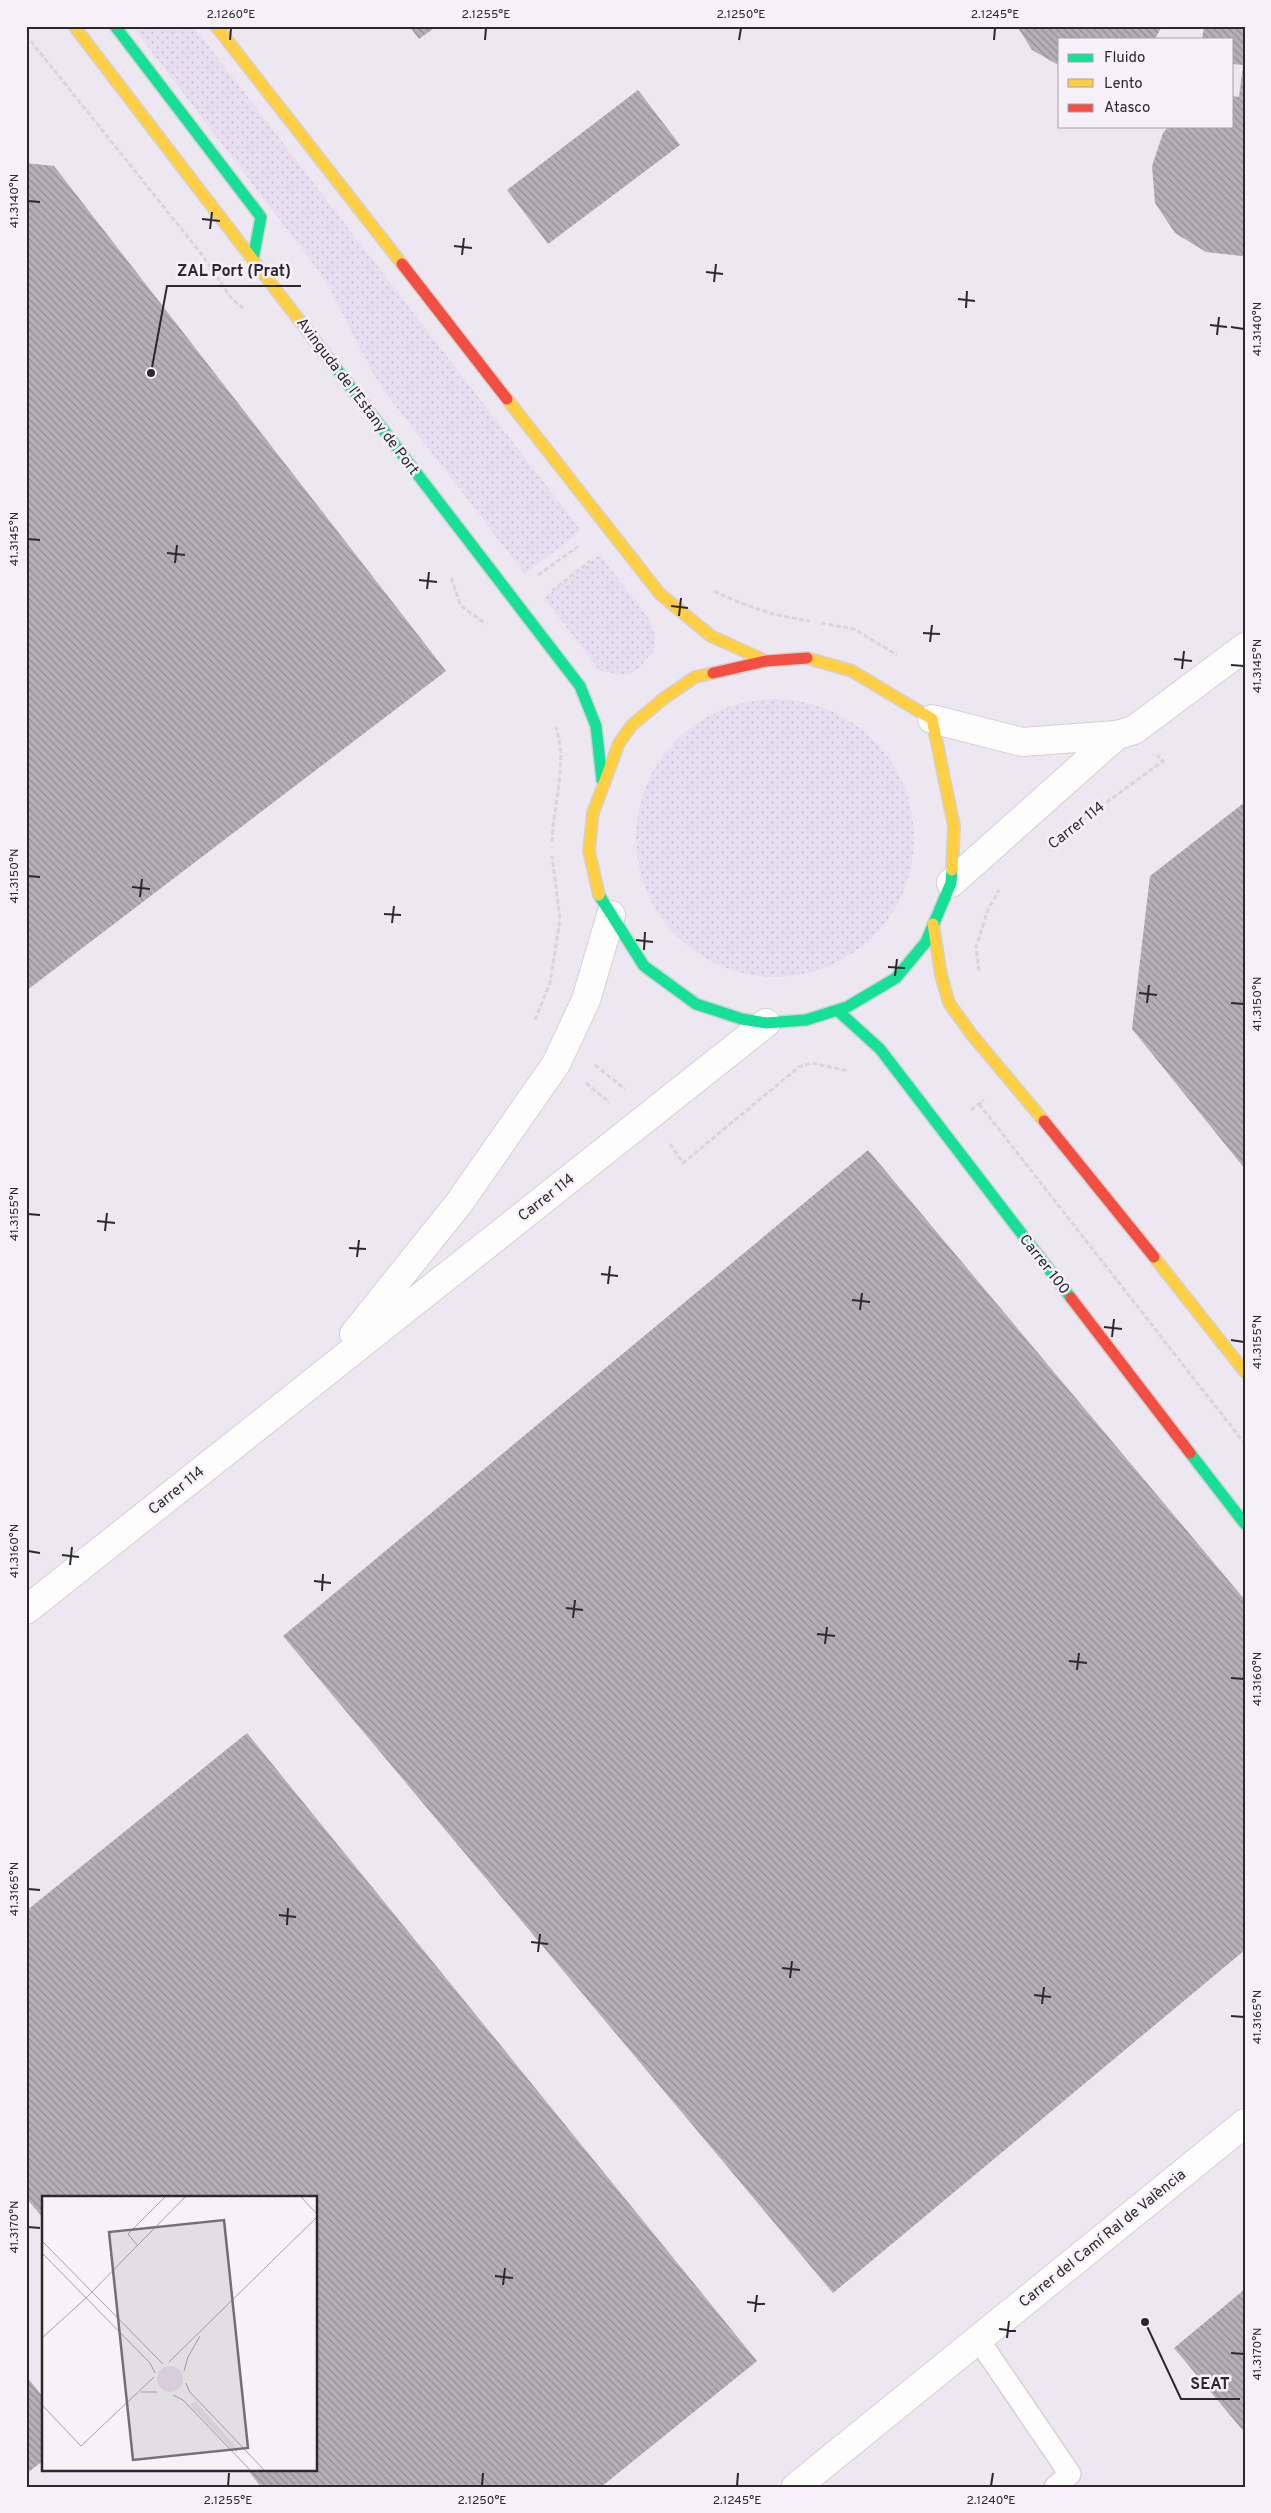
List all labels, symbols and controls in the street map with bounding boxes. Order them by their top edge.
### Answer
text: 2.1260°E [207,7,255,23]
text: 2.1255°E [462,7,510,23]
text: 2.1250°E [716,7,766,23]
text: 2.1245°E [971,7,1019,23]
legend [1058,38,1234,128]
text: Fluido [1104,49,1145,68]
text: Lento [1104,75,1143,94]
text: Atasco [1104,99,1150,118]
text: 41.3140°N [7,174,23,228]
callout: ZAL Port (Prat) [167,255,301,286]
text: ZAL Port (Prat) [177,262,291,282]
text: 41.3140°N [1250,302,1266,356]
street label: Avinguda de l'Estany de Port [291,314,422,479]
text: 41.3145°N [7,512,23,566]
text: 41.3145°N [1250,639,1266,693]
street label: Carrer 114 [1045,798,1109,854]
text: 41.3150°N [7,849,23,903]
text: 41.3150°N [1250,977,1266,1031]
street label: Carrer 114 [515,1170,579,1226]
text: 41.3155°N [7,1187,23,1241]
street label: Carrer 100 [1014,1231,1073,1299]
text: 41.3155°N [1250,1315,1266,1369]
street label: Carrer 114 [145,1463,209,1520]
text: 41.3160°N [7,1524,23,1578]
text: 41.3160°N [1250,1652,1266,1706]
text: 41.3165°N [7,1862,23,1916]
text: 41.3165°N [1250,1990,1266,2044]
street label: Carrer del Camí Ral de València [1016,2166,1190,2312]
inset map [42,2196,318,2470]
text: 41.3170°N [7,2200,23,2254]
text: 41.3170°N [1250,2327,1266,2381]
callout: SEAT [1181,2368,1240,2399]
text: SEAT [1190,2375,1230,2395]
text: 2.1255°E [204,2493,252,2509]
text: 2.1250°E [457,2493,507,2509]
text: 2.1245°E [713,2493,761,2509]
text: 2.1240°E [967,2493,1016,2509]

